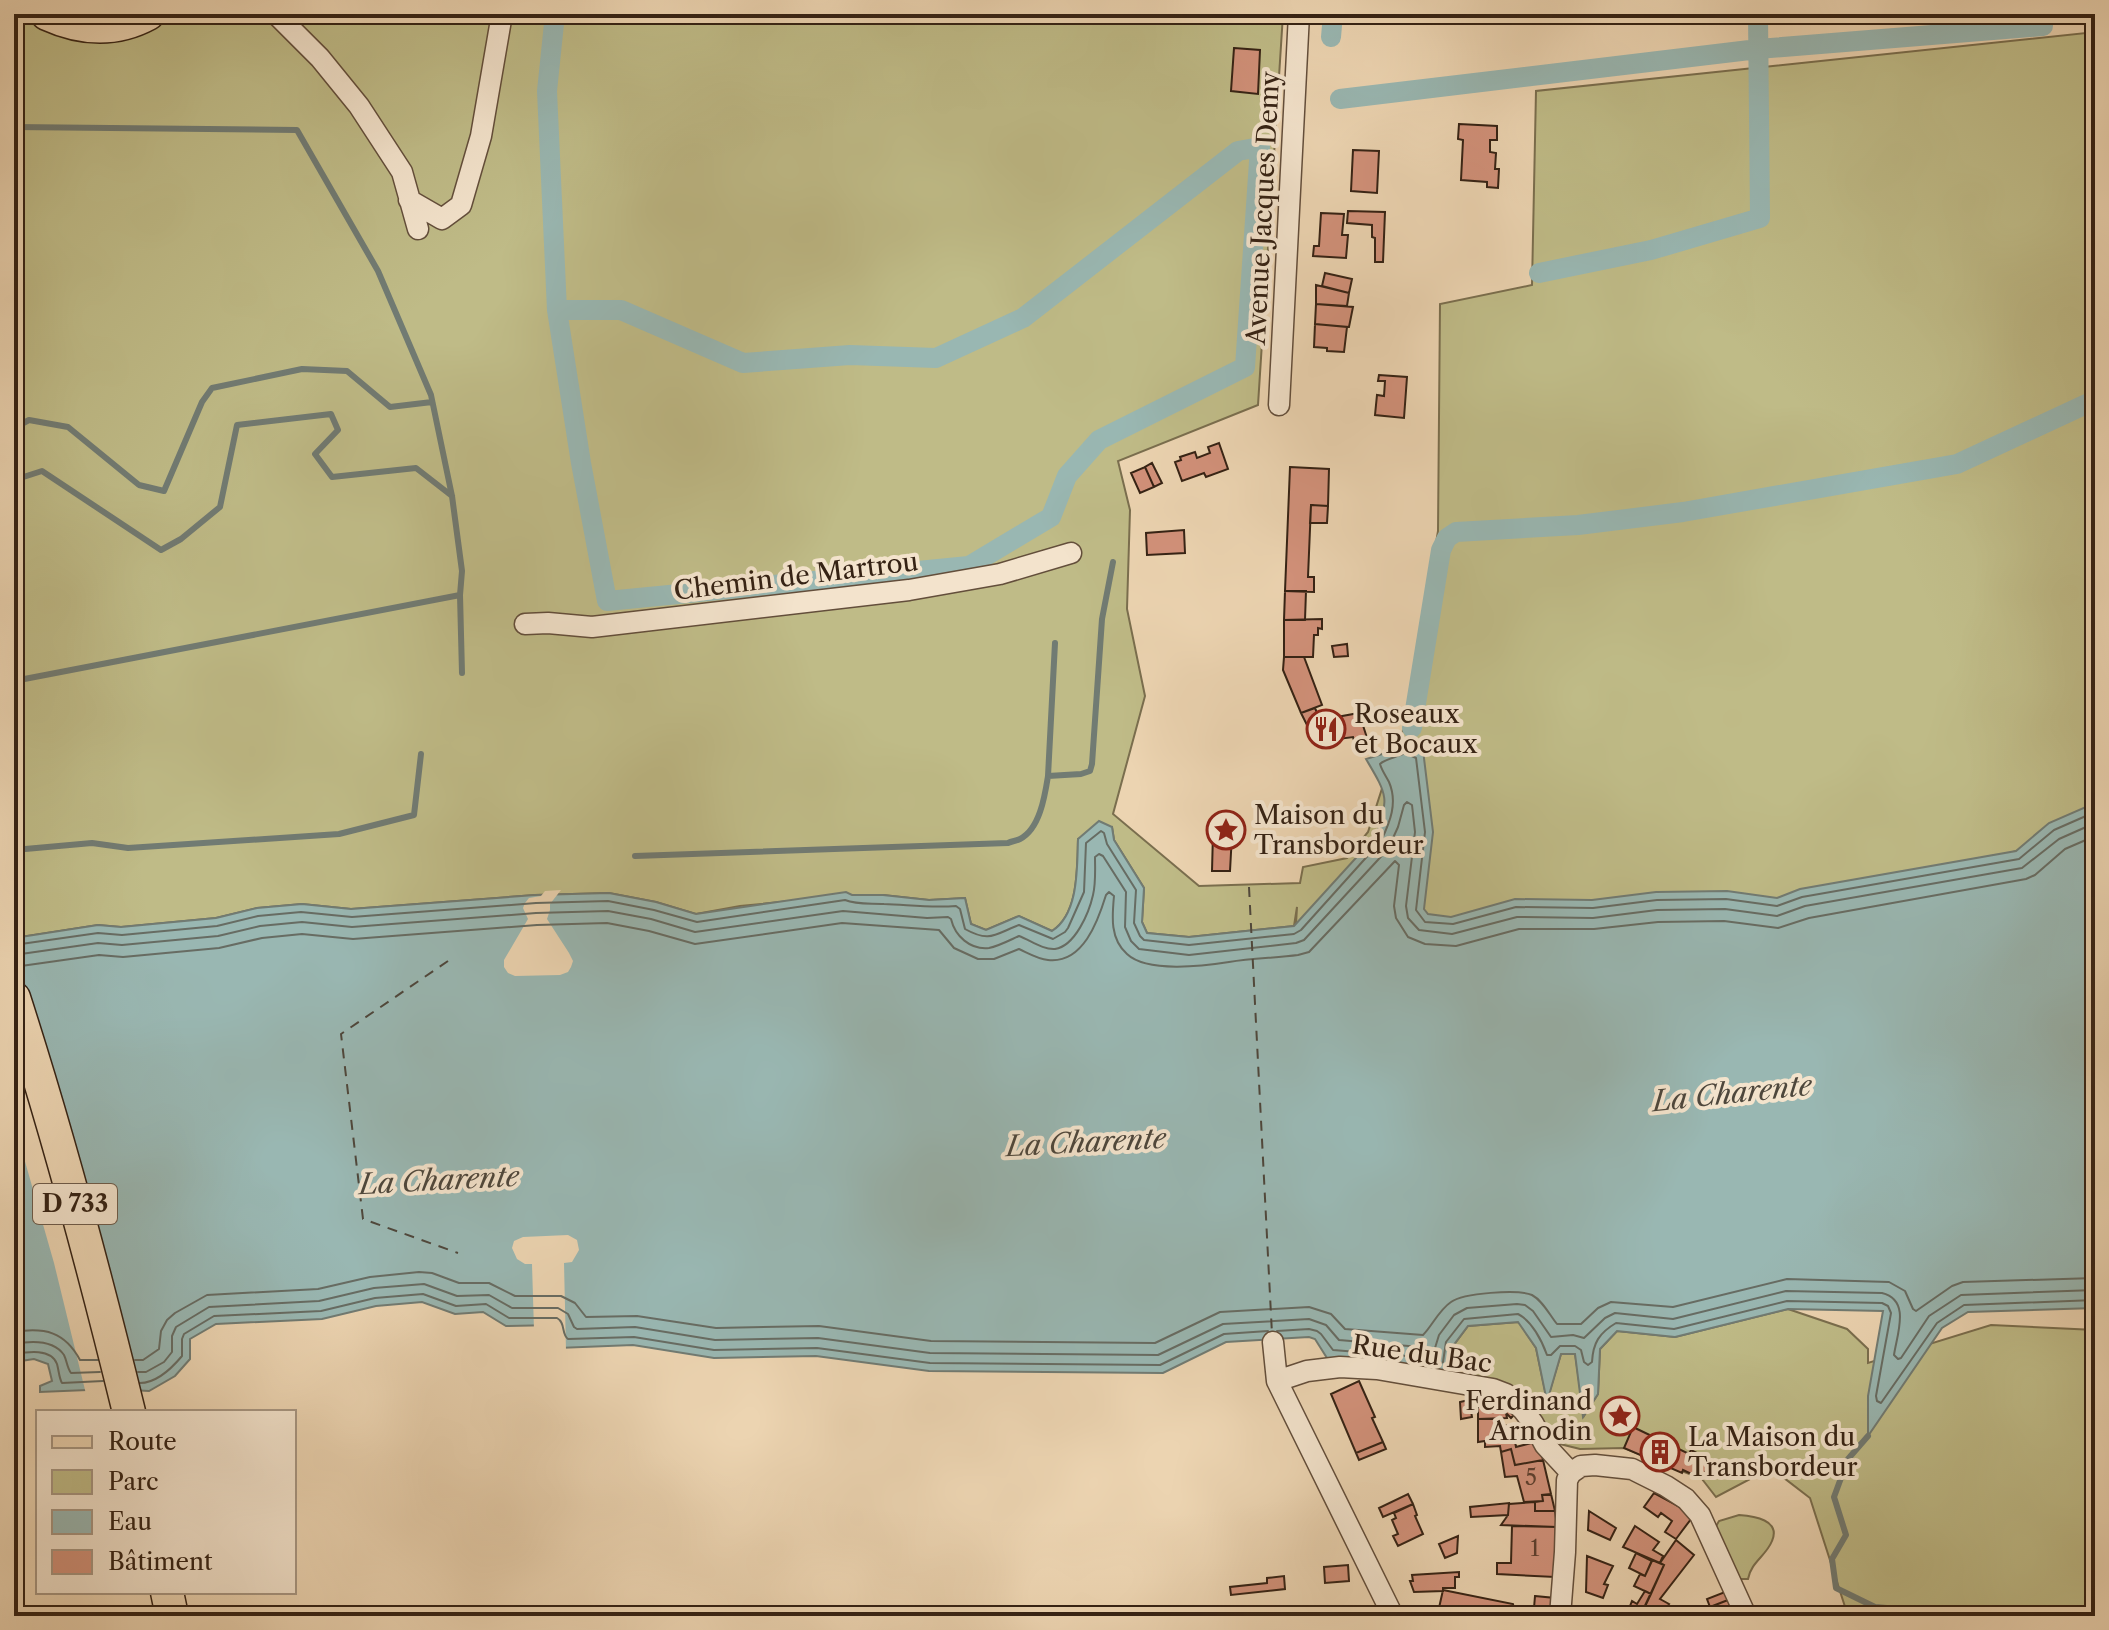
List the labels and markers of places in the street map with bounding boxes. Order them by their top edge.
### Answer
place label: Roseaux et Bocaux [1354,698,1478,760]
restaurant icon: Roseaux et Bocaux [1305,708,1347,750]
place label: Maison du Transbordeur [1254,799,1424,861]
place icon: Maison du Transbordeur [1205,809,1247,851]
place label: Ferdinand Arnodin [1465,1385,1592,1447]
place icon: Ferdinand Arnodin [1599,1395,1641,1437]
place label: La Maison du Transbordeur [1688,1421,1858,1483]
building icon: La Maison du Transbordeur [1639,1431,1681,1473]

